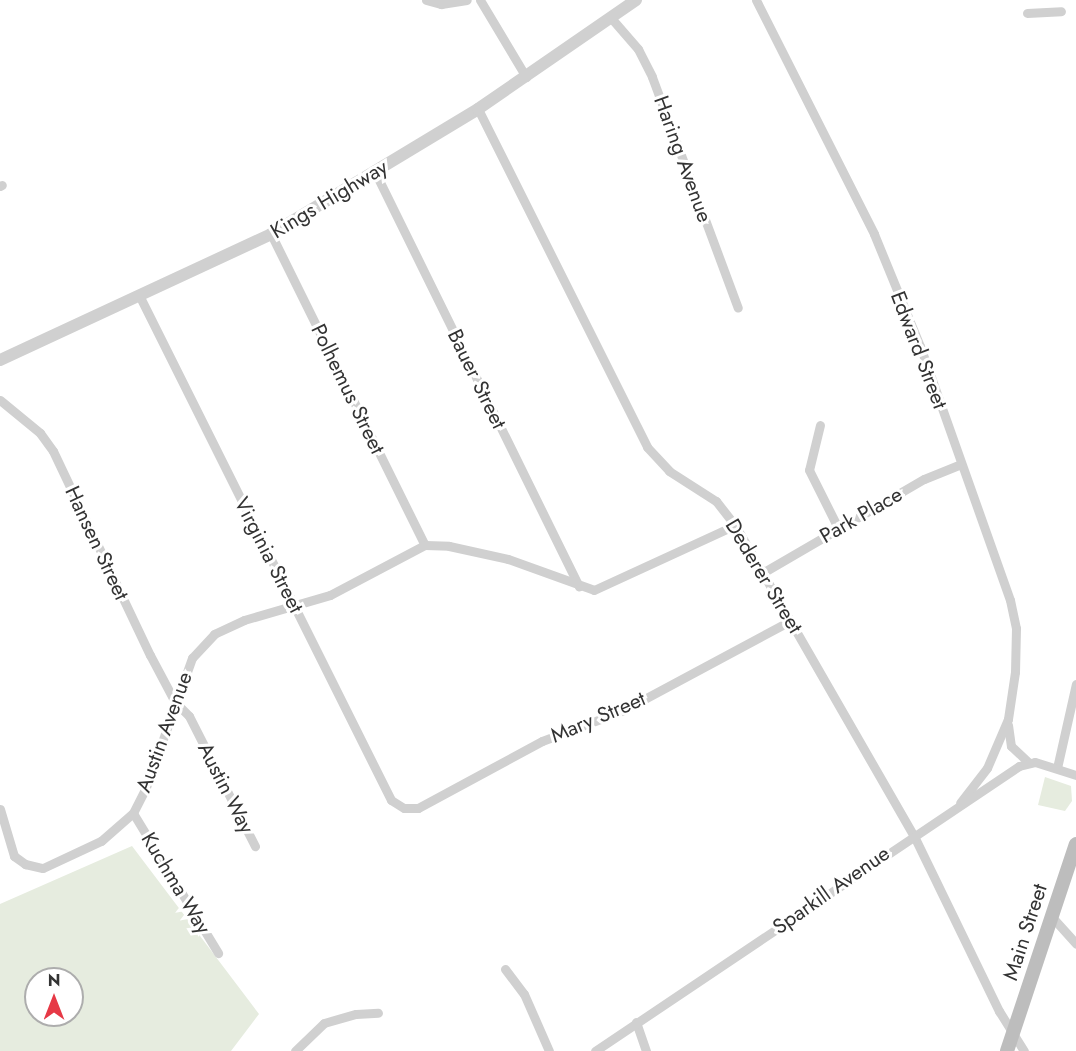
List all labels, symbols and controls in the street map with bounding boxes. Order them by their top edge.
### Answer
street label: Haring Avenue [649,92,717,226]
street label: Kings Highway [266,154,392,244]
street label: Edward Street [885,288,953,412]
street label: Polhemus Street [306,320,390,458]
street label: Bauer Street [442,325,512,433]
street label: Park Place [815,481,907,549]
street label: Hansen Street [60,482,134,604]
street label: Virginia Street [229,493,309,617]
street label: Dederer Street [720,514,808,638]
street label: Austin Avenue [131,668,197,796]
street label: Mary Street [547,686,649,748]
street label: Austin Way [192,738,260,838]
street label: Kuchma Way [136,828,216,938]
street label: Sparkill Avenue [768,840,894,940]
street label: Main Street [998,881,1052,983]
north arrow [24,967,84,1027]
text: N [48,969,60,992]

